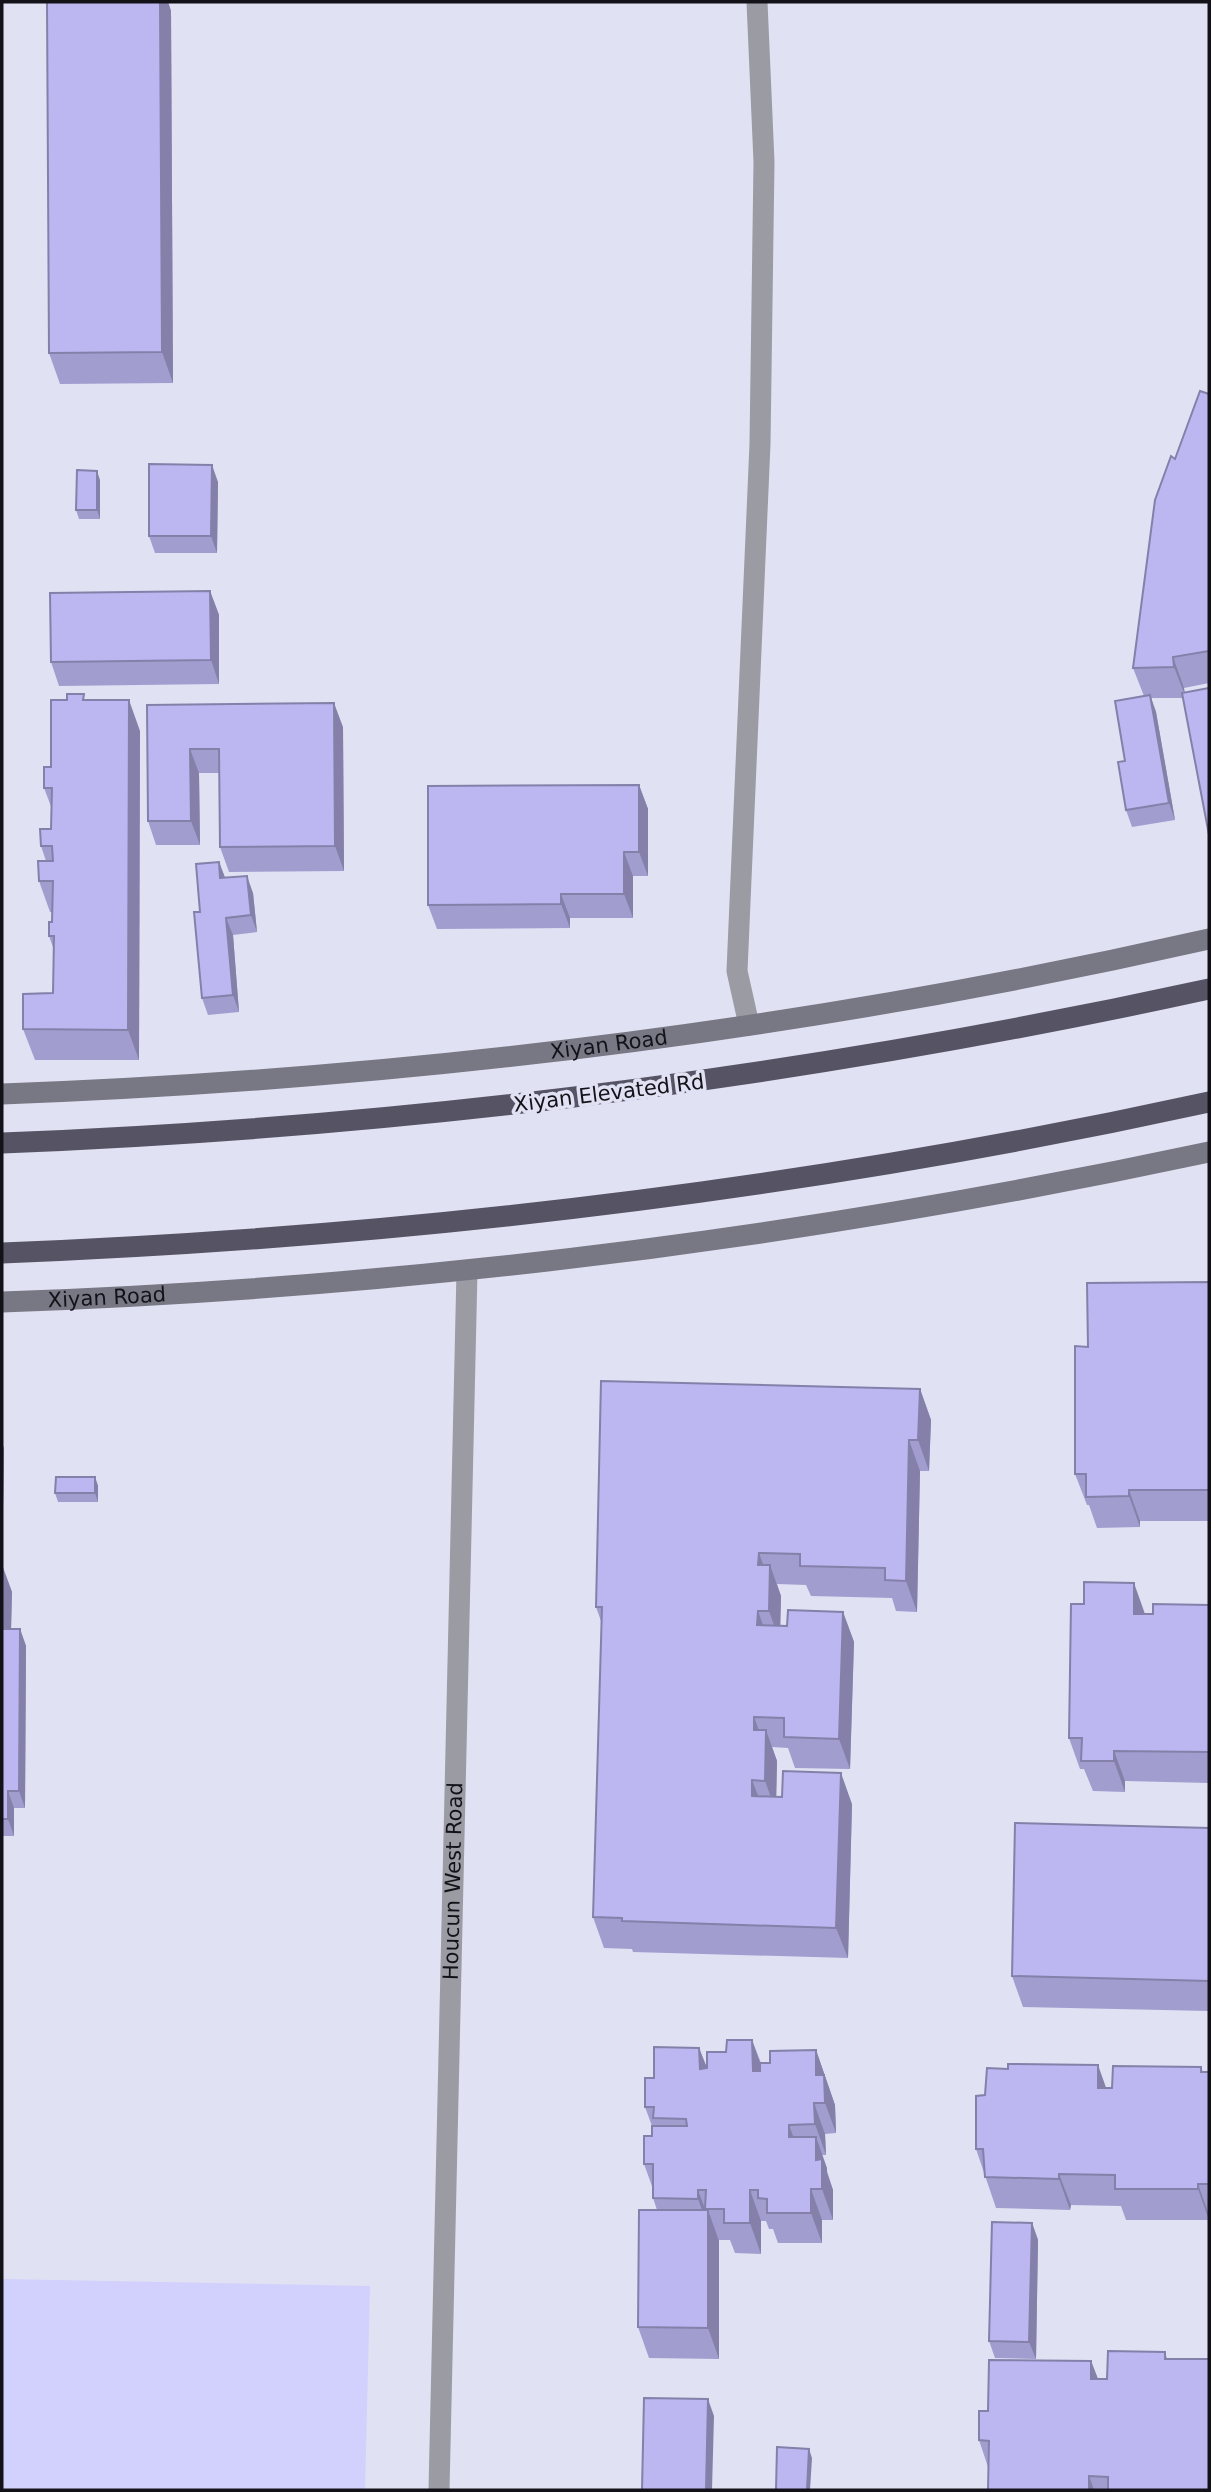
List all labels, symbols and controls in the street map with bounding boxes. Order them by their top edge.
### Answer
street label: Xiyan Road [549,1025,669,1064]
street label: Xiyan Elevated Rd [512,1069,706,1117]
street label: Xiyan Road [47,1282,167,1312]
street label: Houcun West Road [439,1782,467,1980]

